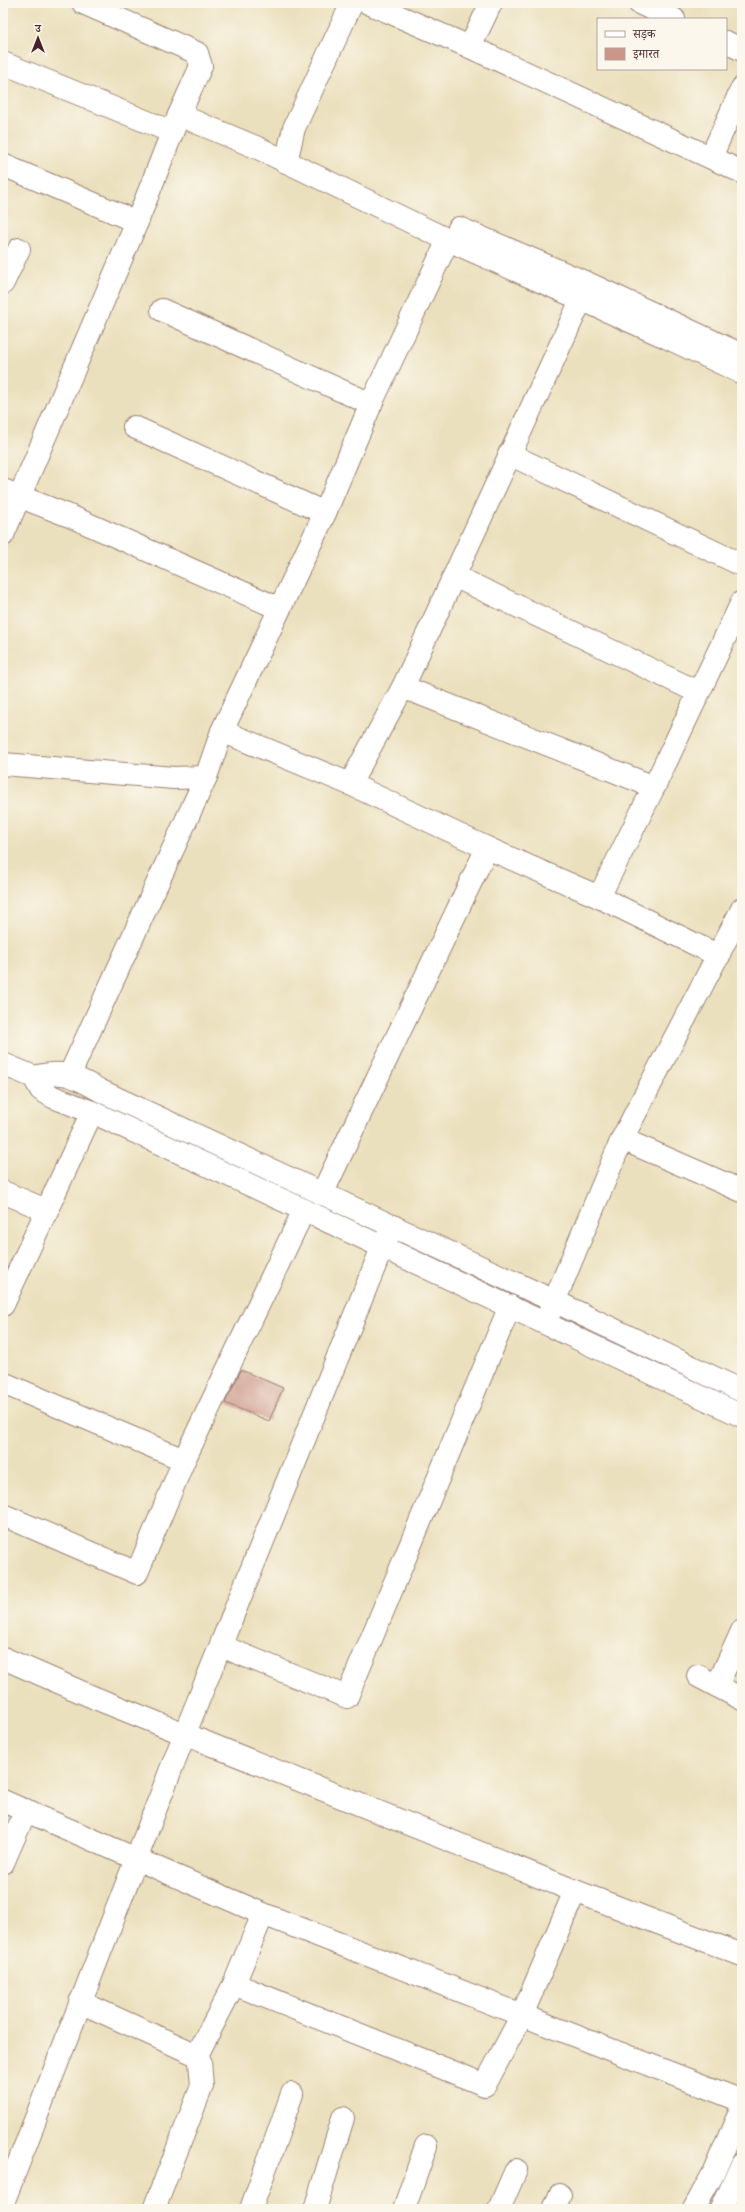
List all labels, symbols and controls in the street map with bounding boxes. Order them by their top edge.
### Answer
north arrow [18,18,58,58]
legend [597,18,727,70]
text: उ [34,22,42,36]
text: सड़क [632,27,657,42]
text: इमारत [632,47,660,62]

